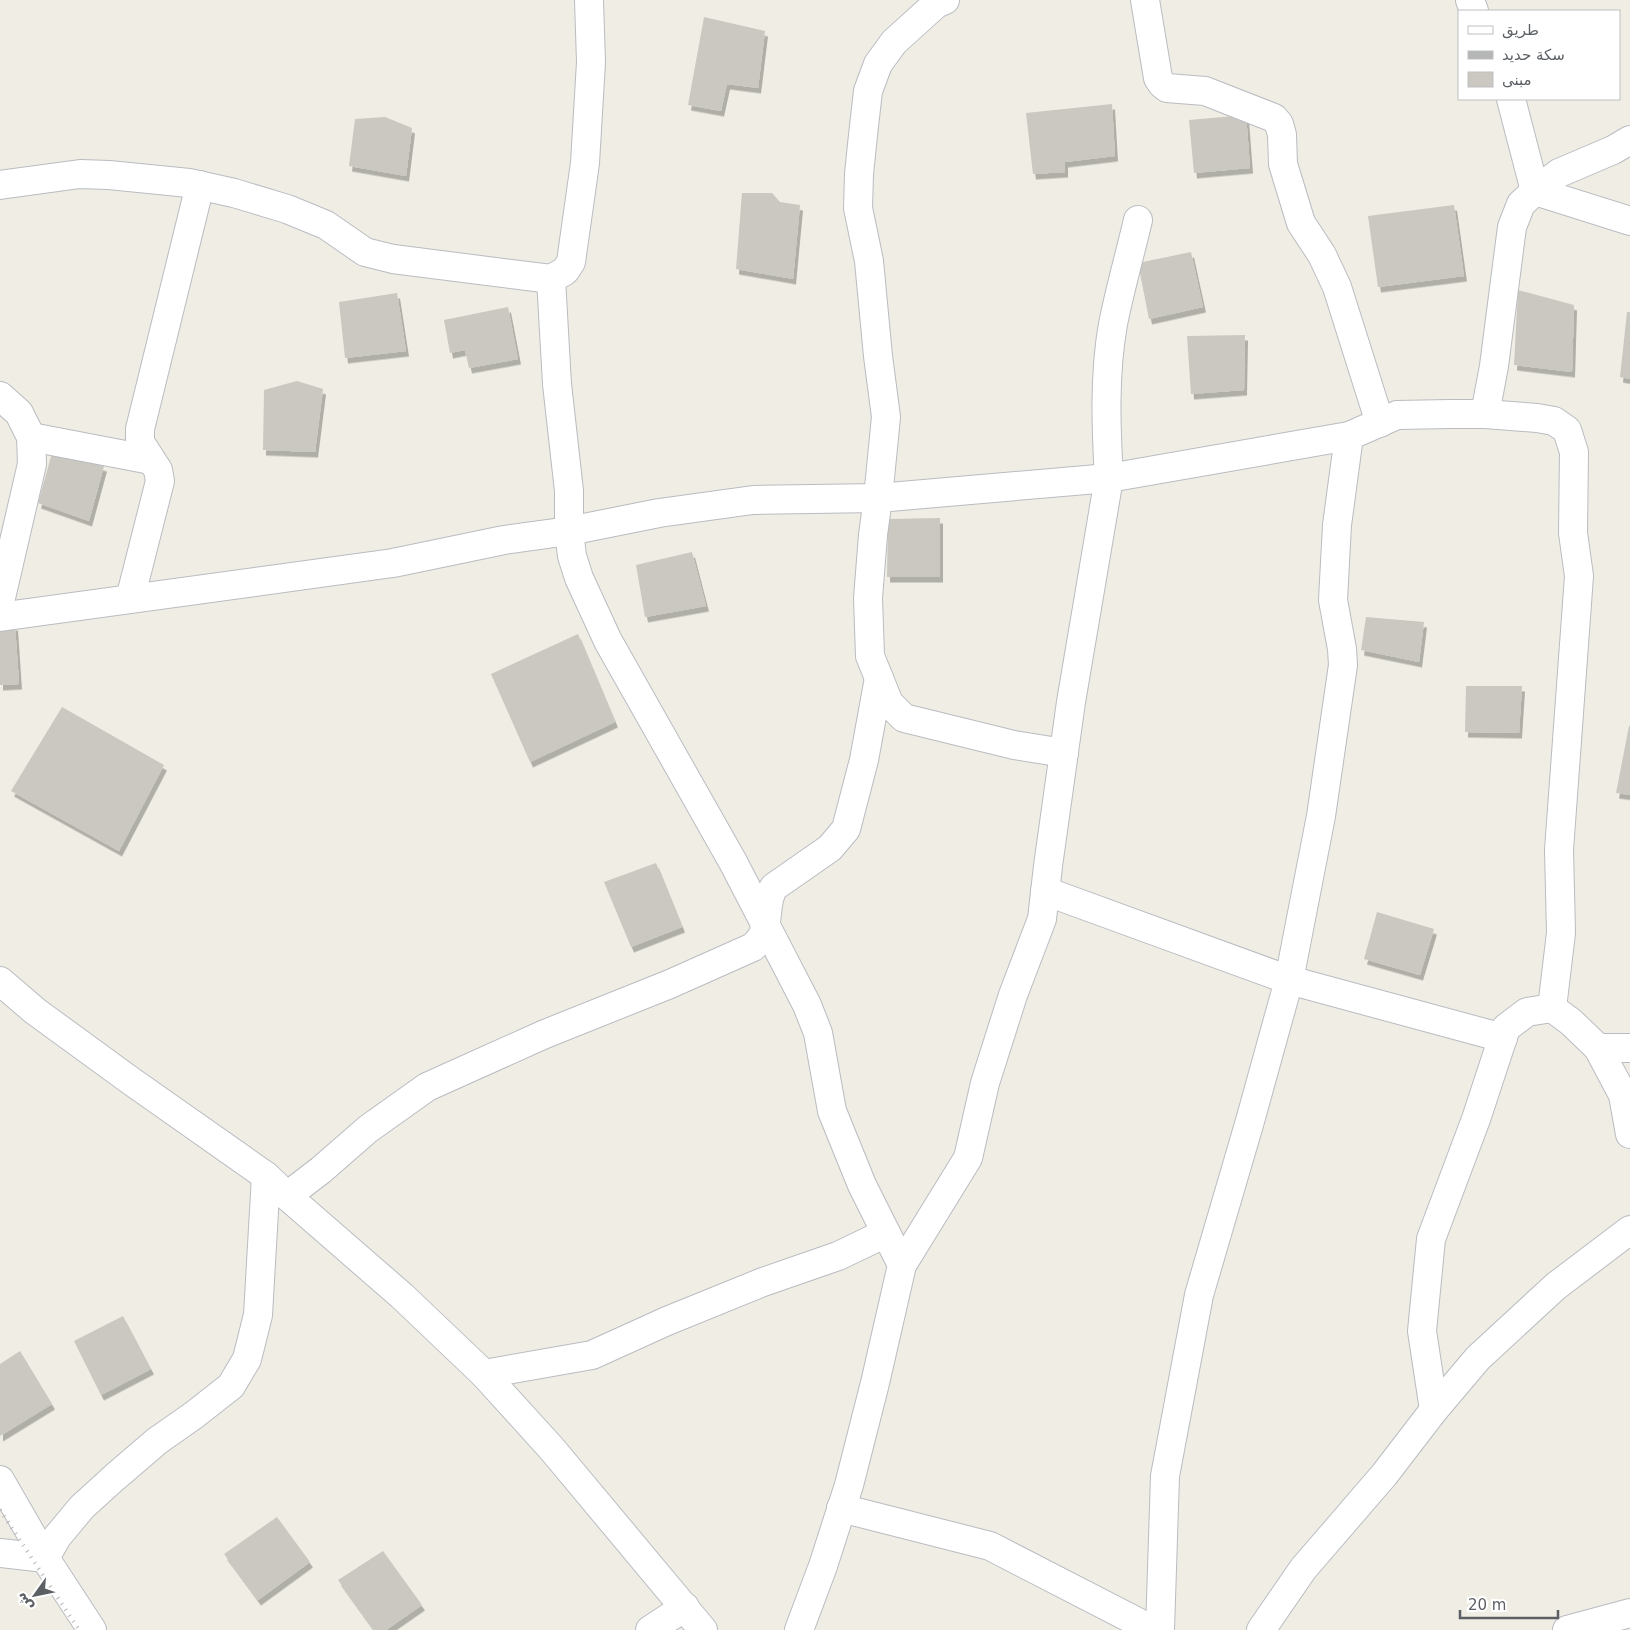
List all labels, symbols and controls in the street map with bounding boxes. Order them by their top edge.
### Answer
legend [1458,10,1620,100]
text: طريق [1502,21,1539,39]
text: سكة حديد [1502,46,1565,64]
text: مبنى [1502,71,1532,89]
north arrow [10,1570,60,1620]
scale bar [1460,1588,1558,1620]
text: ش [12,1590,36,1615]
text: 20 m [1468,1596,1506,1614]

